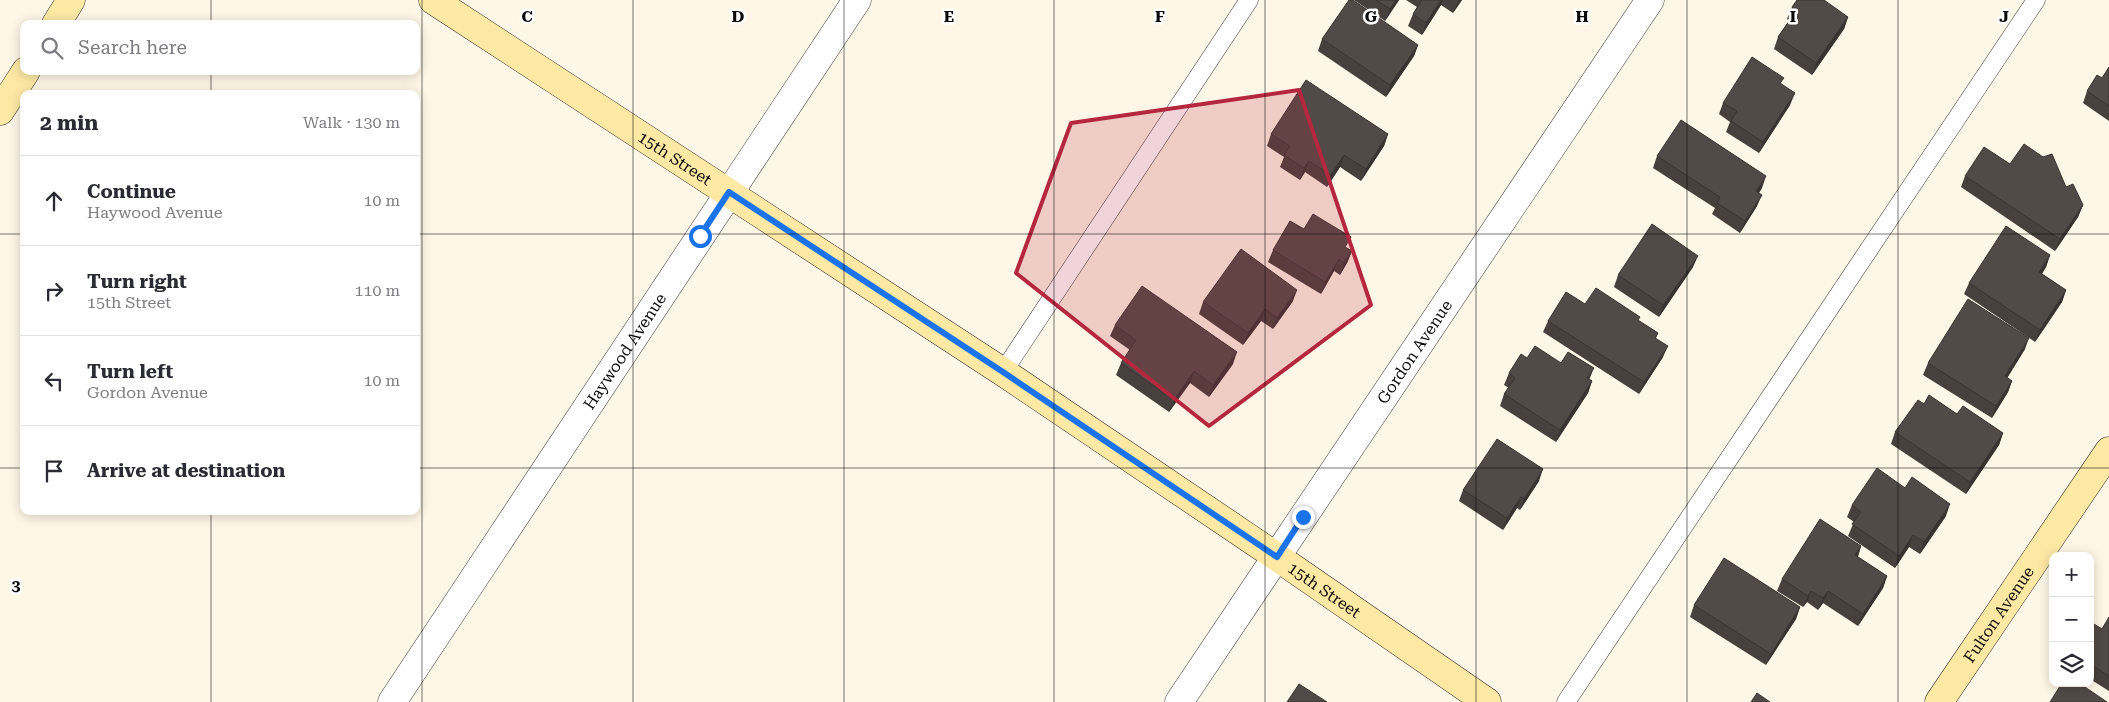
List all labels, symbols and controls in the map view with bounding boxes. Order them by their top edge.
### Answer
text: C [521,7,533,26]
text: D [732,7,745,26]
text: E [944,7,954,26]
text: F [1155,7,1165,26]
text: G [1365,7,1378,26]
text: H [1575,7,1589,26]
text: I [1790,7,1796,26]
text: J [1999,7,2009,26]
search box [20,20,420,75]
icon: search [38,34,66,62]
text: Search here [78,36,187,59]
text: 2 min [40,111,98,135]
text: Walk · 130 m [303,113,400,132]
street label: 15th Street [635,127,716,189]
text: Continue [87,180,176,203]
icon: ahead [40,187,68,215]
text: 10 m [363,191,400,210]
text: Haywood Avenue [87,203,223,222]
route start [689,225,712,248]
text: Turn right [87,270,187,293]
icon: right [40,277,68,305]
text: 110 m [354,281,400,300]
street label: Haywood Avenue [579,289,670,413]
text: 15th Street [87,293,171,312]
street label: Gordon Avenue [1373,296,1456,407]
text: Turn left [87,360,173,383]
icon: left [40,367,68,395]
text: 10 m [363,371,400,390]
text: Gordon Avenue [87,383,208,402]
icon: arrive [40,457,68,485]
text: Arrive at destination [87,459,285,482]
route end [1292,506,1315,529]
map controls [2049,552,2094,687]
button: + [2049,552,2094,597]
street label: 15th Street [1284,558,1365,622]
street label: Fulton Avenue [1959,562,2038,666]
text: 3 [12,576,21,595]
button: − [2049,597,2094,642]
button: layers [2049,642,2094,687]

